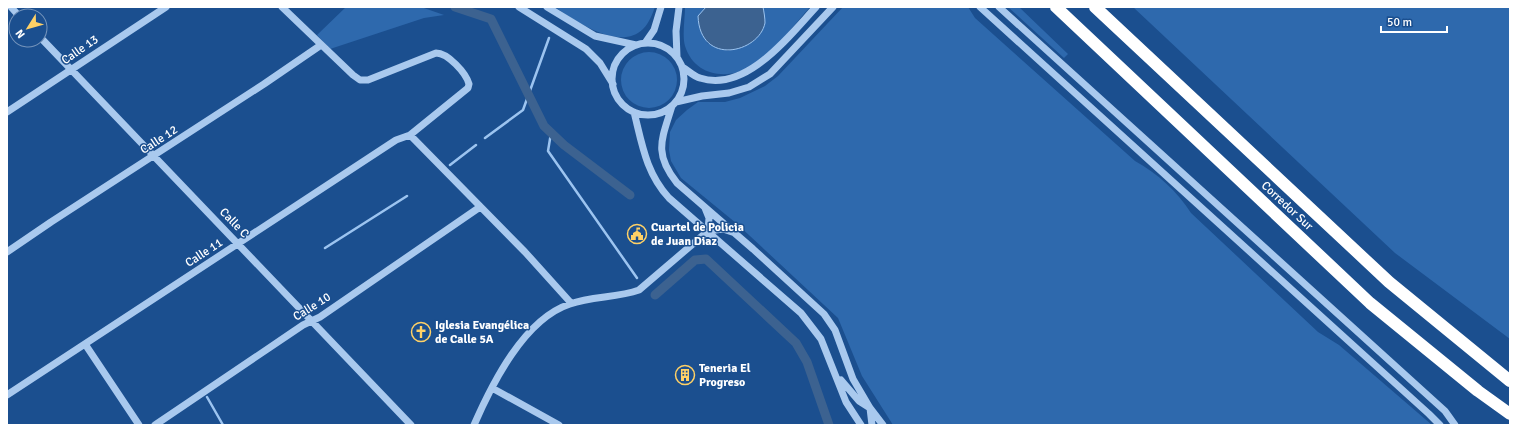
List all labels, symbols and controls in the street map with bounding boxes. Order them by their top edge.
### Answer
north arrow [8,8,48,48]
scale bar [1381,8,1447,34]
text: 50 m [1387,15,1412,30]
text: N [13,27,28,41]
street label: Calle 13 [59,32,101,68]
street label: Calle 12 [137,122,181,158]
street label: Corredor Sur [1258,178,1316,234]
street label: Calle C [216,205,252,241]
place label: Cuartel de Policia de Juan Diaz [651,220,744,249]
public building icon: Cuartel de Policia de Juan Diaz [626,223,648,245]
street label: Calle 11 [182,235,226,271]
street label: Calle 10 [290,290,334,324]
place label: Iglesia Evangélica de Calle 5A [435,318,529,347]
church icon: Iglesia Evangélica de Calle 5A [410,321,432,343]
place label: Teneria El Progreso [699,361,751,390]
building icon: Teneria El Progreso [674,364,696,386]

